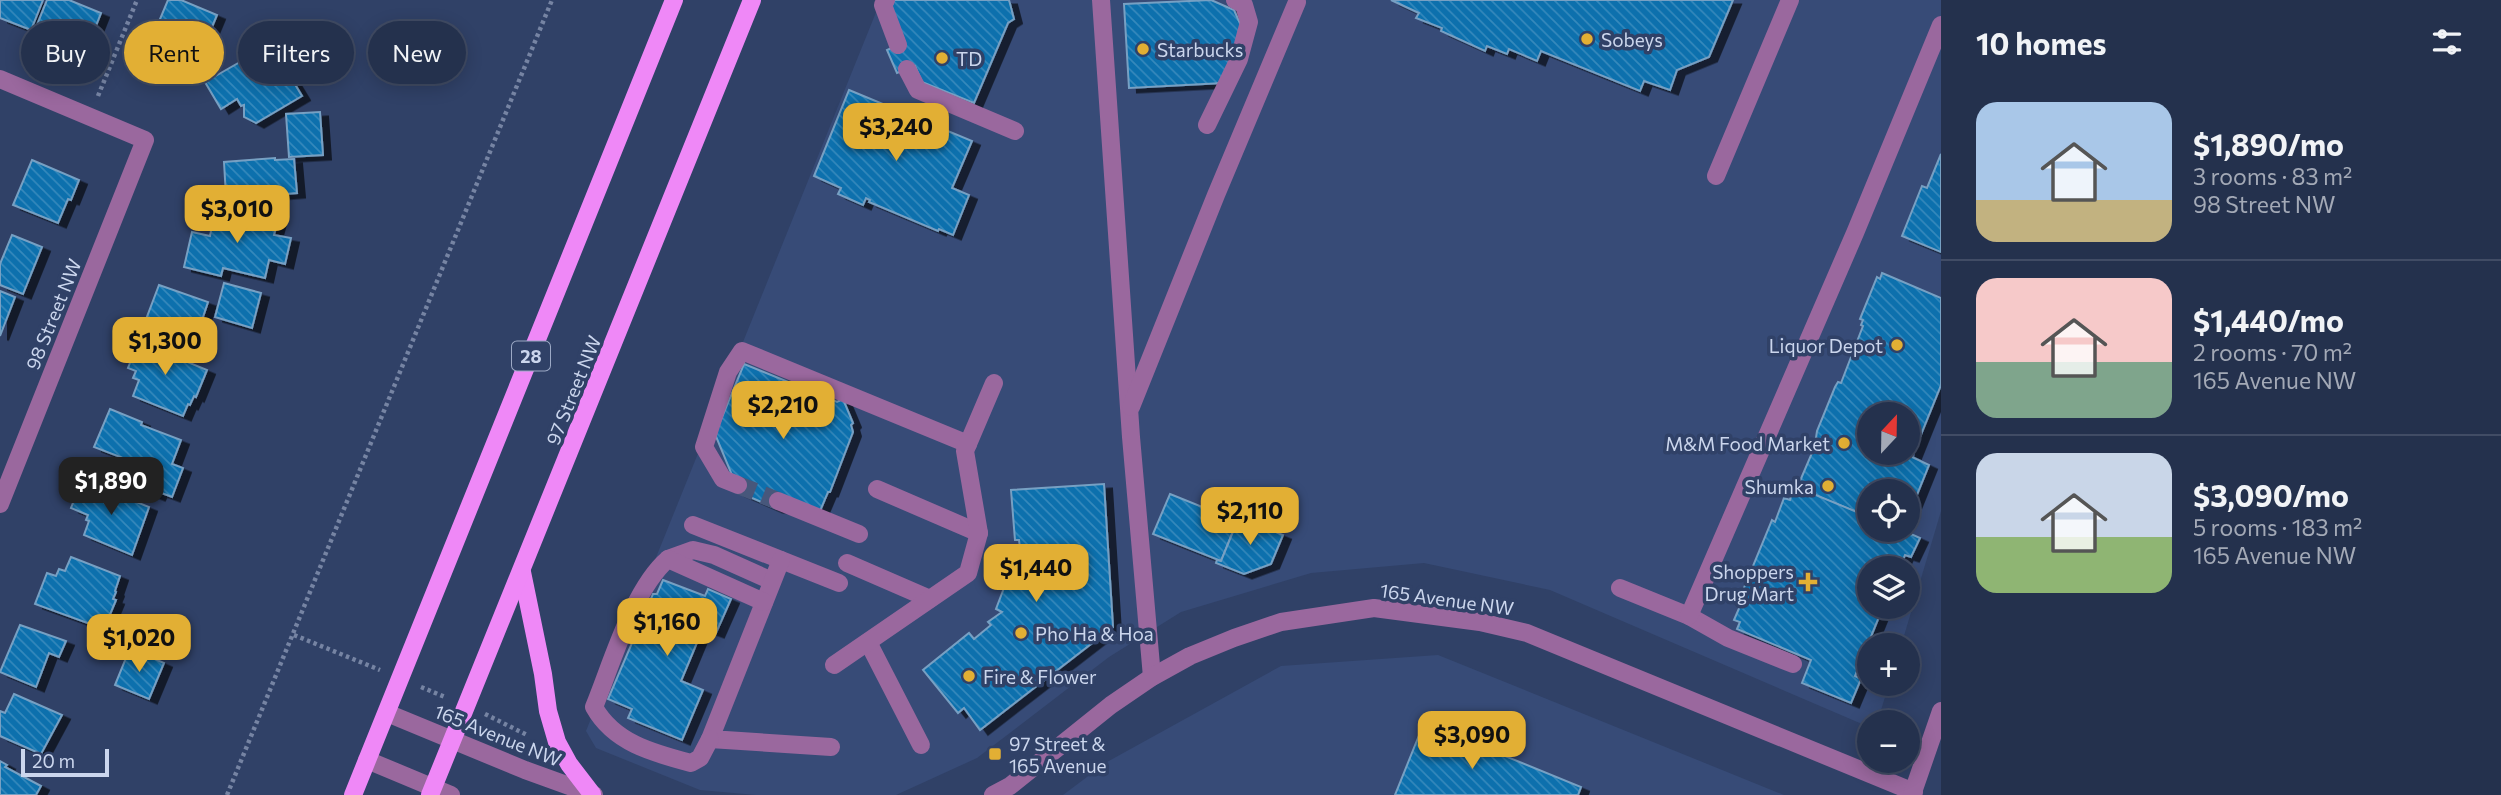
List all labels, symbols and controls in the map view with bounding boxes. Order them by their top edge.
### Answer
chip: Buy [21,21,110,84]
chip: Rent [124,21,224,84]
chip: Filters [238,21,354,84]
chip: New [368,21,466,84]
icon: filters [2428,23,2466,61]
text: 10 homes [1976,24,2106,61]
place label: Sobeys [1601,28,1663,51]
marker: Sobeys [1579,31,1595,47]
place label: Starbucks [1157,38,1243,61]
marker: Starbucks [1135,41,1151,57]
place label: TD [956,47,982,70]
marker: TD [934,50,950,66]
pin: $3,240 [839,104,953,163]
text: $3,240 [859,112,933,140]
text: $1,890/mo [2193,125,2344,162]
icon: home [2032,130,2116,214]
text: 3 rooms · 83 m² [2193,162,2352,190]
pin: $3,010 [180,186,294,245]
text: 98 Street NW [2193,190,2336,218]
text: $3,010 [201,194,273,222]
street label: 98 Street NW [20,255,86,373]
text: $1,440/mo [2193,301,2344,338]
icon: home [2032,306,2116,390]
pin: $1,300 [108,318,222,377]
text: $1,300 [128,326,202,354]
street label: 97 Street NW [541,332,605,448]
place label: Liquor Depot [1769,334,1883,357]
marker: Liquor Depot [1889,337,1905,353]
text: 2 rooms · 70 m² [2193,338,2352,366]
road number: 28 [512,342,550,370]
text: 165 Avenue NW [2193,366,2356,394]
pin: $2,210 [726,382,840,441]
text: $2,210 [748,390,818,418]
north arrow [1857,402,1920,466]
map controls [1857,402,1920,773]
place label: M&M Food Market [1665,432,1830,455]
marker: M&M Food Market [1836,435,1852,451]
pin: $1,890 [54,458,168,517]
text: $1,890 [75,466,147,494]
place label: Shumka [1745,475,1814,498]
text: $3,090/mo [2193,476,2349,513]
marker: Shumka [1820,478,1836,494]
button: locate [1857,479,1920,542]
icon: home [2032,481,2116,565]
pin: $2,110 [1193,488,1307,547]
text: $2,110 [1217,496,1283,524]
text: 5 rooms · 183 m² [2193,513,2362,541]
text: 165 Avenue NW [2193,541,2356,569]
pin: $1,440 [979,544,1093,604]
text: $1,440 [1000,553,1072,581]
button: layers [1857,556,1920,619]
place label: Shoppers Drug Mart [1705,560,1794,605]
marker: Shoppers Drug Mart [1800,574,1816,590]
street label: 165 Avenue NW [1379,578,1515,620]
pin: $1,160 [610,598,724,658]
text: $1,160 [633,607,701,635]
pin: $1,020 [82,614,196,674]
place label: Pho Ha & Hoa [1035,622,1154,645]
text: $1,020 [103,623,175,651]
marker: Pho Ha & Hoa [1013,625,1029,641]
button: + [1857,633,1920,696]
place label: Fire & Flower [983,665,1097,688]
marker: Fire & Flower [961,668,977,684]
street label: 165 Avenue NW [431,699,565,771]
button: − [1857,710,1920,773]
pin: $3,090 [1415,712,1529,771]
text: $3,090 [1434,720,1510,748]
place label: 97 Street & 165 Avenue [1009,732,1107,777]
scale bar [21,746,108,778]
marker: 97 Street & 165 Avenue [987,746,1003,762]
text: 20 m [32,749,75,772]

